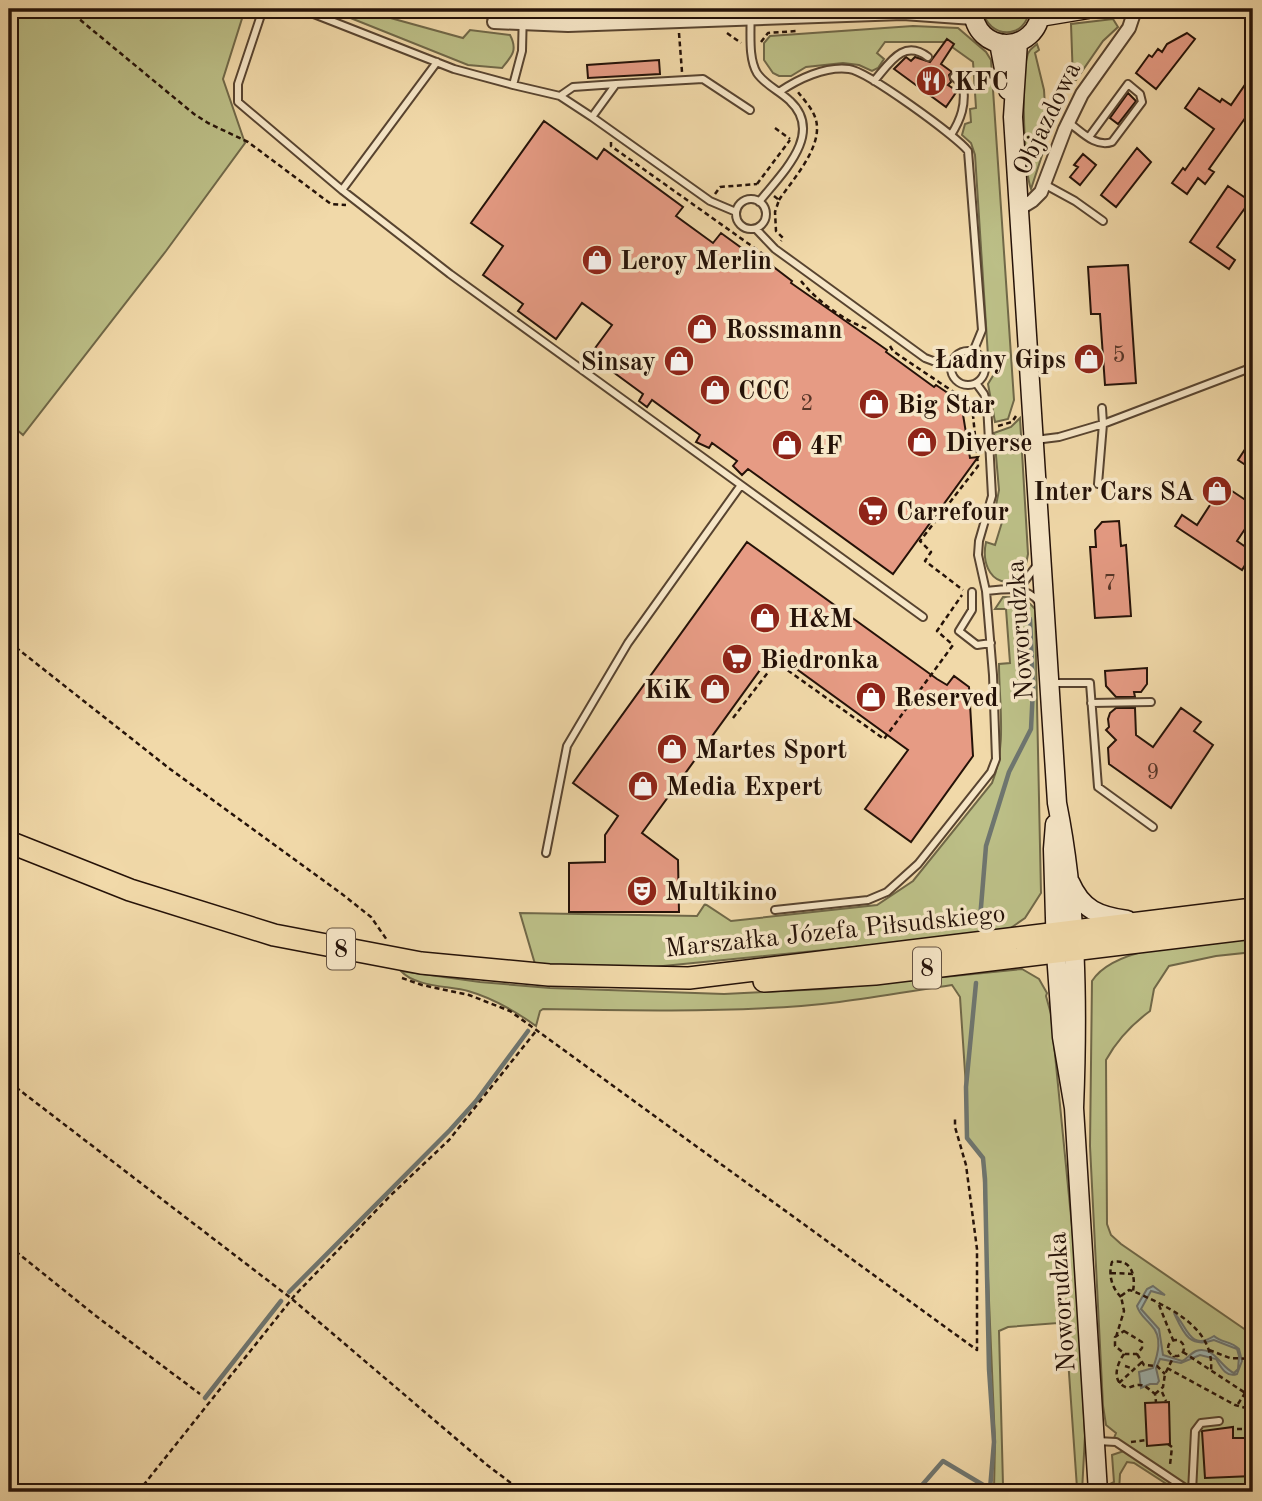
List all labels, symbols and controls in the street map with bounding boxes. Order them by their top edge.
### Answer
street label: Objazdowa [1009,58,1086,180]
restaurant icon: KFC [914,64,948,98]
place label: KFC [954,70,1009,96]
shop icon: Leroy Merlin [580,243,614,277]
place label: Leroy Merlin [620,249,772,275]
shop icon: Rossmann [685,312,719,346]
place label: Rossmann [725,318,842,344]
shop icon: Ładny Gips [1072,342,1106,376]
shop icon: Sinsay [662,344,696,378]
house number: 5 [1112,344,1126,367]
place label: Ładny Gips [934,348,1066,374]
place label: Sinsay [580,350,656,376]
shop icon: CCC [698,373,732,407]
place label: CCC [738,379,789,405]
shop icon: Big Star [857,387,891,421]
house number: 2 [800,392,814,415]
place label: Big Star [897,393,995,419]
shop icon: Diverse [905,425,939,459]
shop icon: 4F [770,428,804,462]
place label: Diverse [945,431,1032,457]
place label: 4F [810,434,843,460]
shop icon: Inter Cars SA [1200,474,1234,508]
place label: Inter Cars SA [1033,480,1194,506]
supermarket icon: Carrefour [856,494,890,528]
place label: Carrefour [896,500,1009,526]
street label: Noworudzka [1003,559,1039,701]
house number: 7 [1103,572,1117,595]
shop icon: H&M [748,601,782,635]
place label: H&M [788,607,853,633]
supermarket icon: Biedronka [720,642,754,676]
place label: Biedronka [760,648,879,674]
shop icon: KiK [698,672,732,706]
place label: KiK [644,678,692,704]
shop icon: Reserved [854,680,888,714]
place label: Reserved [894,686,999,712]
shop icon: Martes Sport [655,732,689,766]
place label: Martes Sport [695,738,847,764]
house number: 9 [1146,761,1160,784]
shop icon: Media Expert [626,769,660,803]
place label: Media Expert [666,775,822,801]
theatre icon: Multikino [625,874,659,908]
place label: Multikino [665,880,777,906]
street label: Marszałka Józefa Piłsudskiego [664,901,1007,963]
road number: 8 [327,929,355,970]
road number: 8 [913,948,941,988]
street label: Noworudzka [1045,1231,1081,1373]

